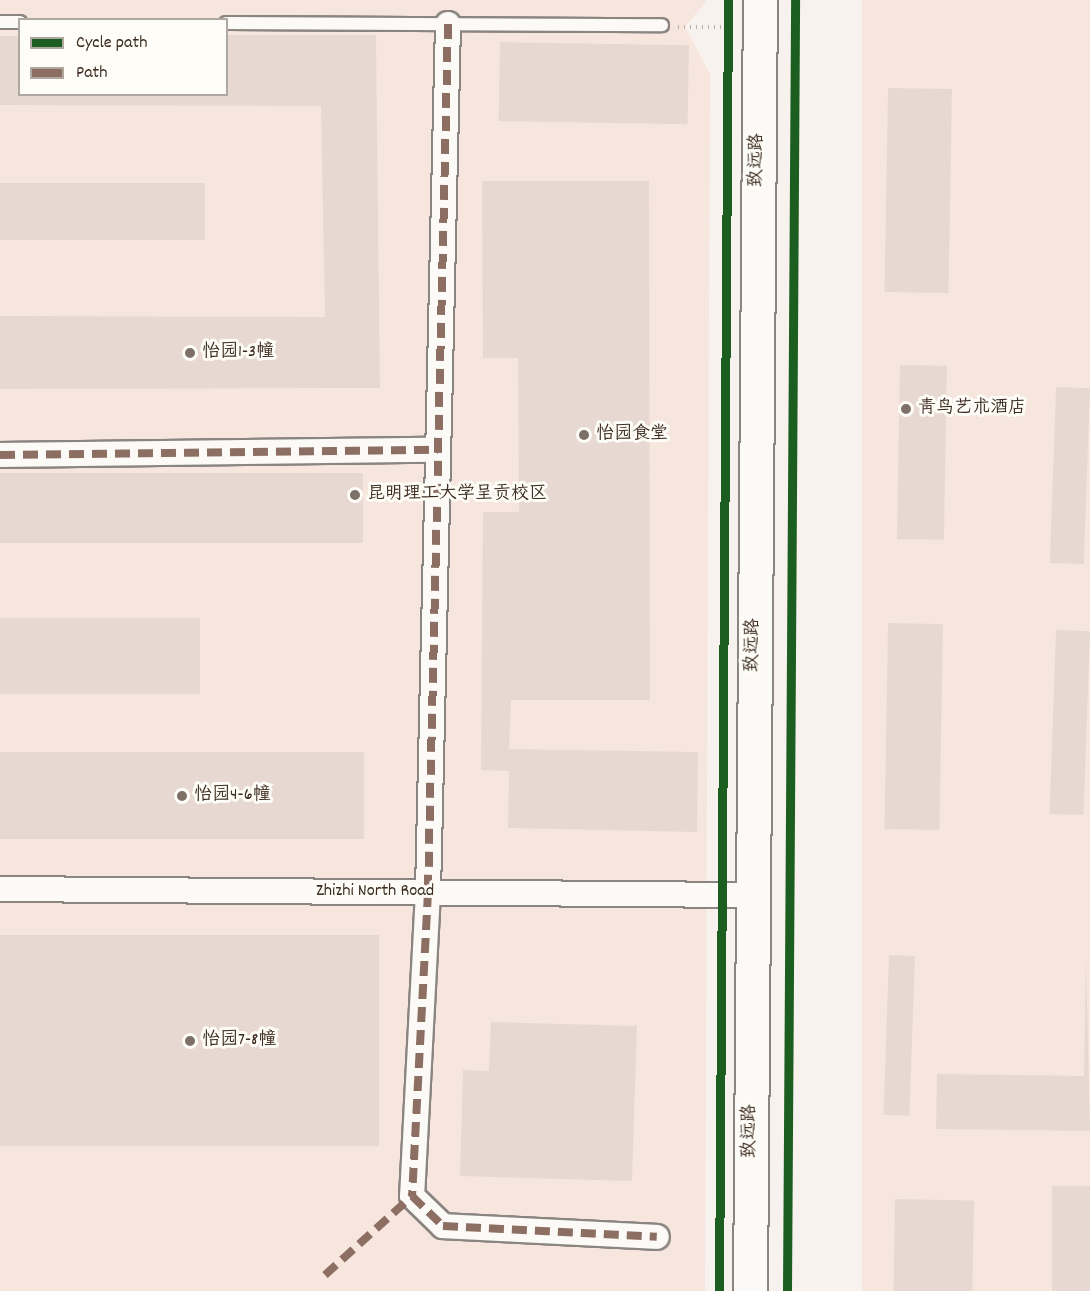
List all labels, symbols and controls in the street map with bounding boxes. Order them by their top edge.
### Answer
legend [18,18,228,96]
text: Cycle path [76,31,147,56]
text: Path [76,61,108,86]
street label: 致远路 [747,133,769,187]
place label: 怡园1-3幢 [202,342,274,364]
marker: 怡园1-3幢 [183,346,197,360]
place label: 青鸟艺术酒店 [918,398,1026,420]
marker: 青鸟艺术酒店 [899,402,913,416]
place label: 怡园食堂 [596,424,668,446]
marker: 怡园食堂 [577,428,591,442]
place label: 昆明理工大学呈贡校区 [367,484,547,506]
marker: 昆明理工大学呈贡校区 [348,488,362,502]
street label: 致远路 [743,618,765,672]
place label: 怡园4-6幢 [194,785,270,807]
marker: 怡园4-6幢 [175,789,189,803]
street label: Zhizhi North Road [316,881,434,903]
place label: 怡园7-8幢 [202,1030,276,1052]
marker: 怡园7-8幢 [183,1034,197,1048]
street label: 致远路 [740,1104,762,1158]

